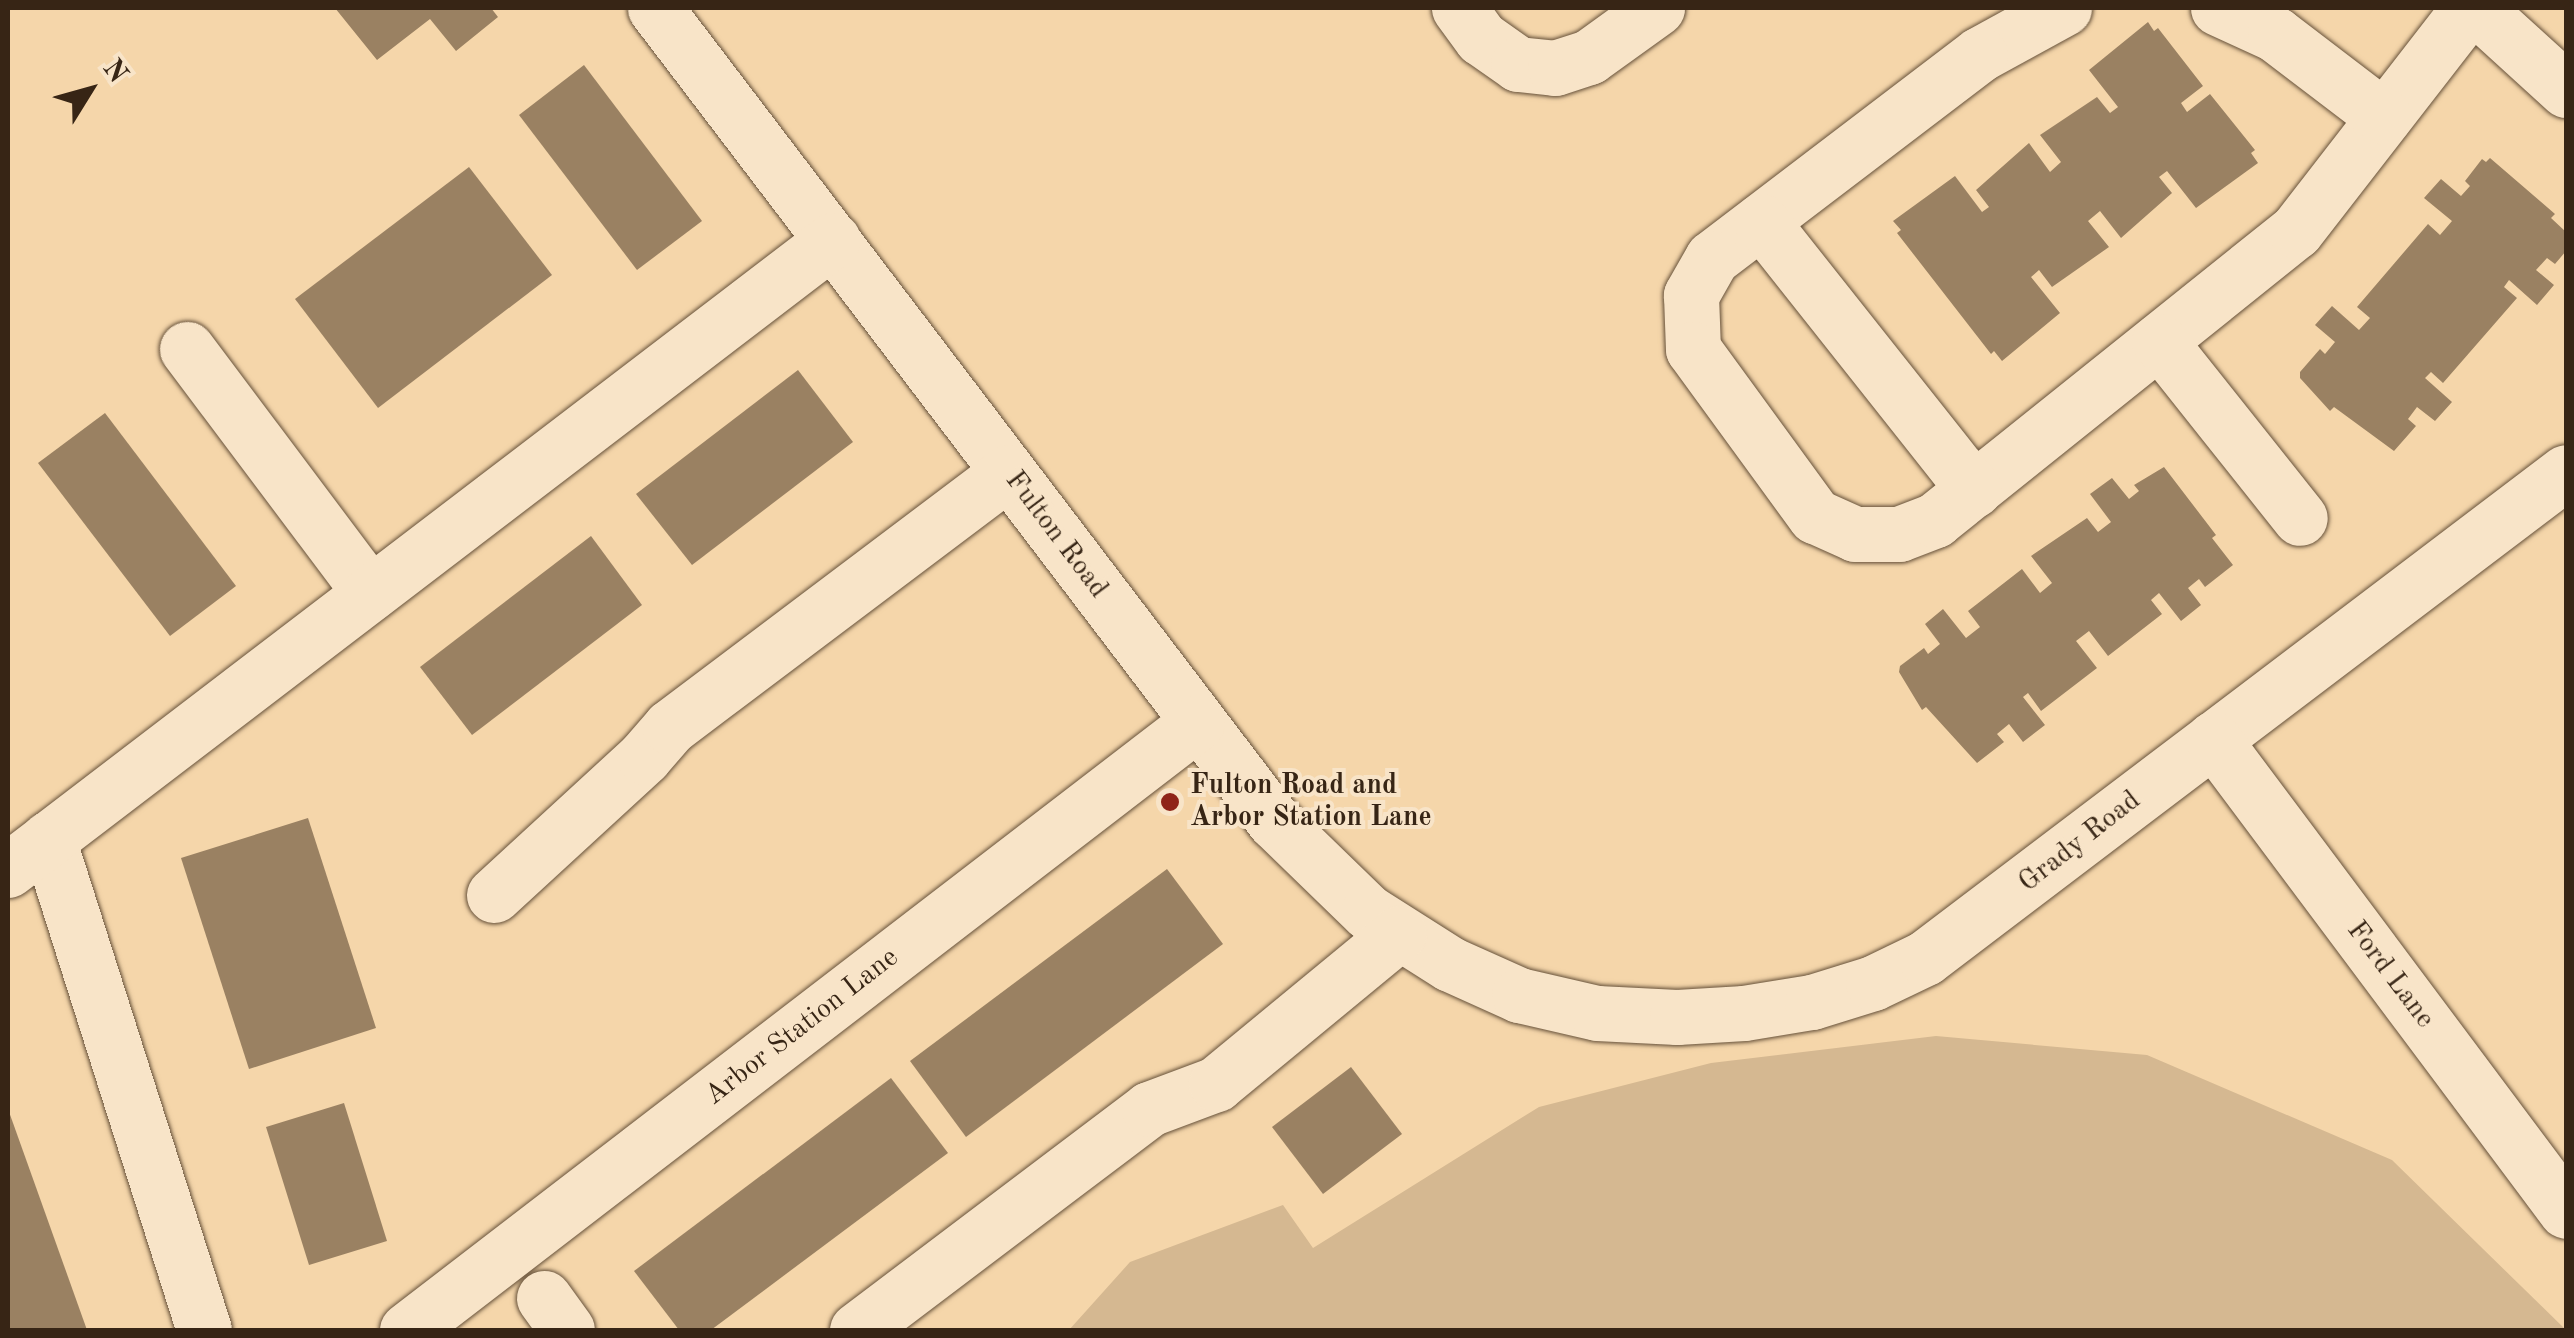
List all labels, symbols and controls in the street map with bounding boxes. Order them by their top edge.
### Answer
north arrow [40,40,140,140]
text: N [96,55,132,89]
street label: Fulton Road [997,465,1115,605]
place label: Fulton Road and Arbor Station Lane [1190,769,1432,835]
street label: Grady Road [2012,784,2148,900]
marker: Fulton Road and Arbor Station Lane [1159,791,1181,813]
street label: Ford Lane [2339,915,2441,1035]
street label: Arbor Station Lane [699,941,905,1113]

